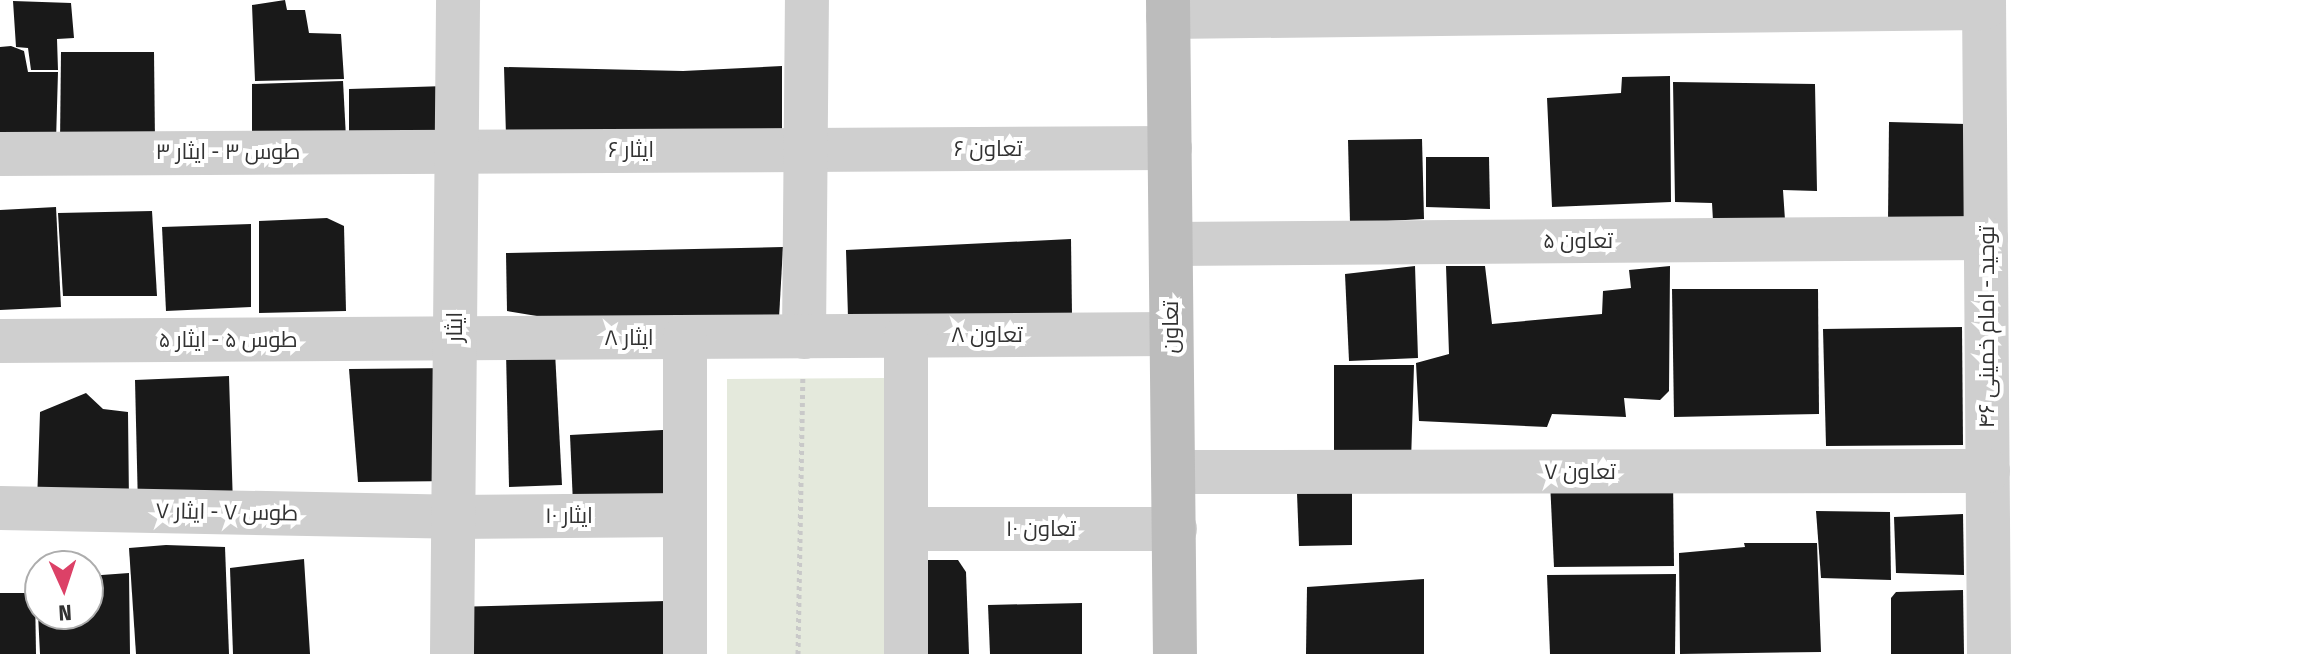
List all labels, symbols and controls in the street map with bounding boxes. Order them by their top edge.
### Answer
street label: تعاون ۶ [954,136,1022,162]
street label: ایثار ۶ [608,137,654,163]
street label: طوس ۳ - ایثار ۳ [156,139,300,165]
street label: توحید - امام خمینی ۴۶ [1974,226,2000,428]
street label: تعاون ۵ [1543,228,1613,254]
street label: تعاون [1158,301,1184,353]
street label: ایثار [442,312,468,342]
street label: تعاون ۸ [951,322,1023,348]
street label: ایثار ۸ [604,325,654,351]
street label: طوس ۵ - ایثار ۵ [158,327,298,353]
street label: تعاون ۷ [1544,459,1616,485]
street label: طوس ۷ - ایثار ۷ [156,498,298,526]
street label: ایثار ۱۰ [545,503,593,529]
street label: تعاون ۱۰ [1006,516,1076,542]
north arrow [24,550,104,630]
text: N [58,599,72,626]

